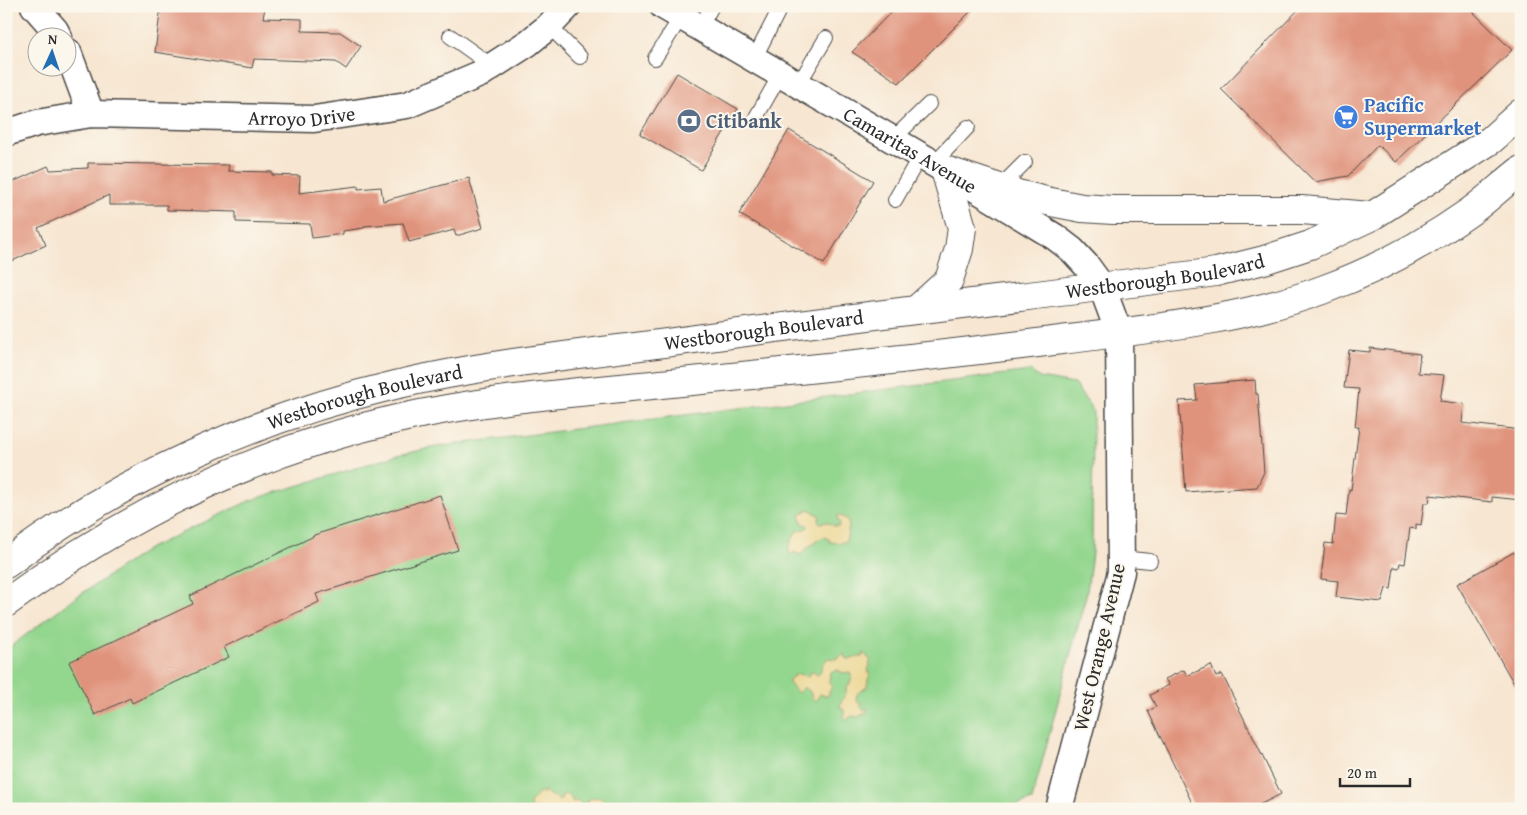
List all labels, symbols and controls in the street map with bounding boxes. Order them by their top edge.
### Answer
north arrow [28,28,78,78]
text: N [47,29,59,49]
place label: Pacific Supermarket [1364,90,1482,142]
street label: Arroyo Drive [248,98,357,133]
street label: Camaritas Avenue [838,99,983,200]
supermarket icon: Pacific Supermarket [1333,104,1359,130]
place label: Citibank [706,106,782,135]
bank icon: Citibank [676,108,702,134]
street label: Westborough Boulevard [1064,245,1268,305]
street label: Westborough Boulevard [662,302,865,357]
street label: Westborough Boulevard [263,357,465,436]
street label: West Orange Avenue [1065,560,1132,734]
scale bar [1340,755,1410,787]
text: 20 m [1347,762,1378,783]

